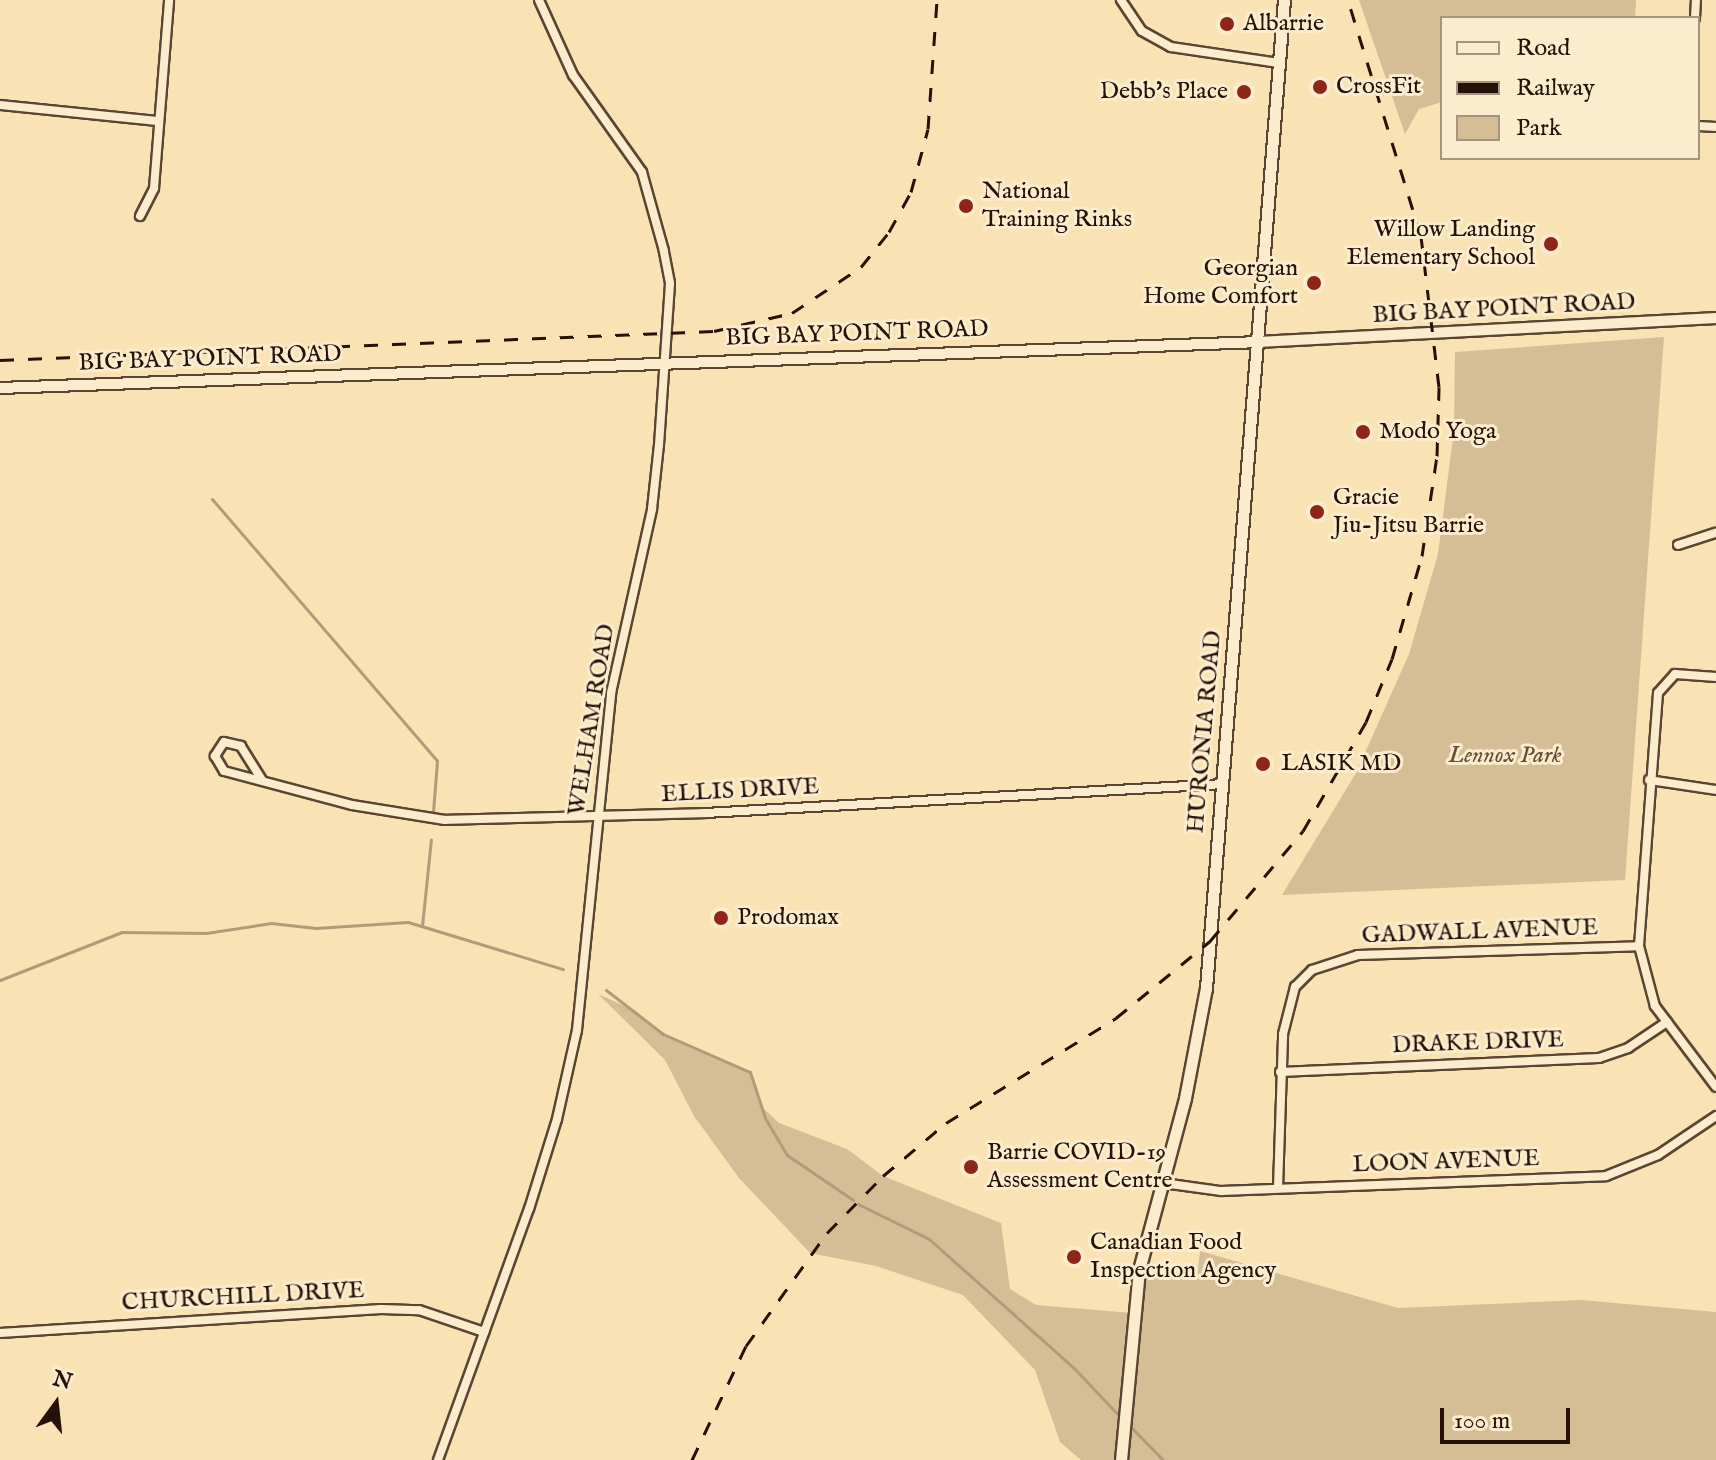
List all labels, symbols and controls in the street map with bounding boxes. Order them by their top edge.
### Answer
place label: Albarrie [1243,10,1324,38]
marker: Albarrie [1218,15,1236,33]
legend [1440,16,1700,160]
text: Road [1516,33,1570,64]
place label: CrossFit [1336,73,1421,101]
text: Railway [1516,73,1595,104]
place label: Debb's Place [1100,78,1228,106]
marker: CrossFit [1311,78,1329,96]
marker: Debb's Place [1235,83,1253,101]
text: Park [1516,113,1562,144]
place label: National Training Rinks [982,178,1132,234]
marker: National Training Rinks [957,197,975,215]
place label: Willow Landing Elementary School [1347,216,1535,272]
marker: Willow Landing Elementary School [1542,235,1560,253]
place label: Georgian Home Comfort [1143,255,1298,311]
marker: Georgian Home Comfort [1305,274,1323,292]
street label: BIG BAY POINT ROAD [1372,288,1636,330]
street label: BIG BAY POINT ROAD [725,315,989,353]
street label: BIG BAY POINT ROAD [78,340,342,378]
place label: Modo Yoga [1379,418,1496,446]
marker: Modo Yoga [1354,423,1372,441]
place label: Gracie Jiu-Jitsu Barrie [1333,484,1484,540]
marker: Gracie Jiu-Jitsu Barrie [1308,503,1326,521]
street label: WELHAM ROAD [563,622,621,818]
street label: HURONIA ROAD [1182,629,1228,835]
park label: Lennox Park [1448,742,1562,770]
place label: LASIK MD [1281,750,1401,778]
marker: LASIK MD [1252,753,1274,775]
street label: ELLIS DRIVE [660,772,820,810]
place label: Prodomax [737,904,839,932]
marker: Prodomax [712,909,730,927]
street label: GADWALL AVENUE [1361,913,1599,951]
street label: DRAKE DRIVE [1391,1026,1565,1060]
place label: Barrie COVID-19 Assessment Centre [987,1139,1173,1195]
street label: LOON AVENUE [1352,1144,1540,1180]
marker: Barrie COVID-19 Assessment Centre [962,1158,980,1176]
place label: Canadian Food Inspection Agency [1090,1229,1276,1285]
marker: Canadian Food Inspection Agency [1065,1248,1083,1266]
street label: CHURCHILL DRIVE [121,1276,365,1318]
north arrow [16,1364,96,1444]
text: N [49,1365,75,1397]
scale bar [1444,1392,1574,1442]
text: 100 m [1454,1406,1510,1437]

